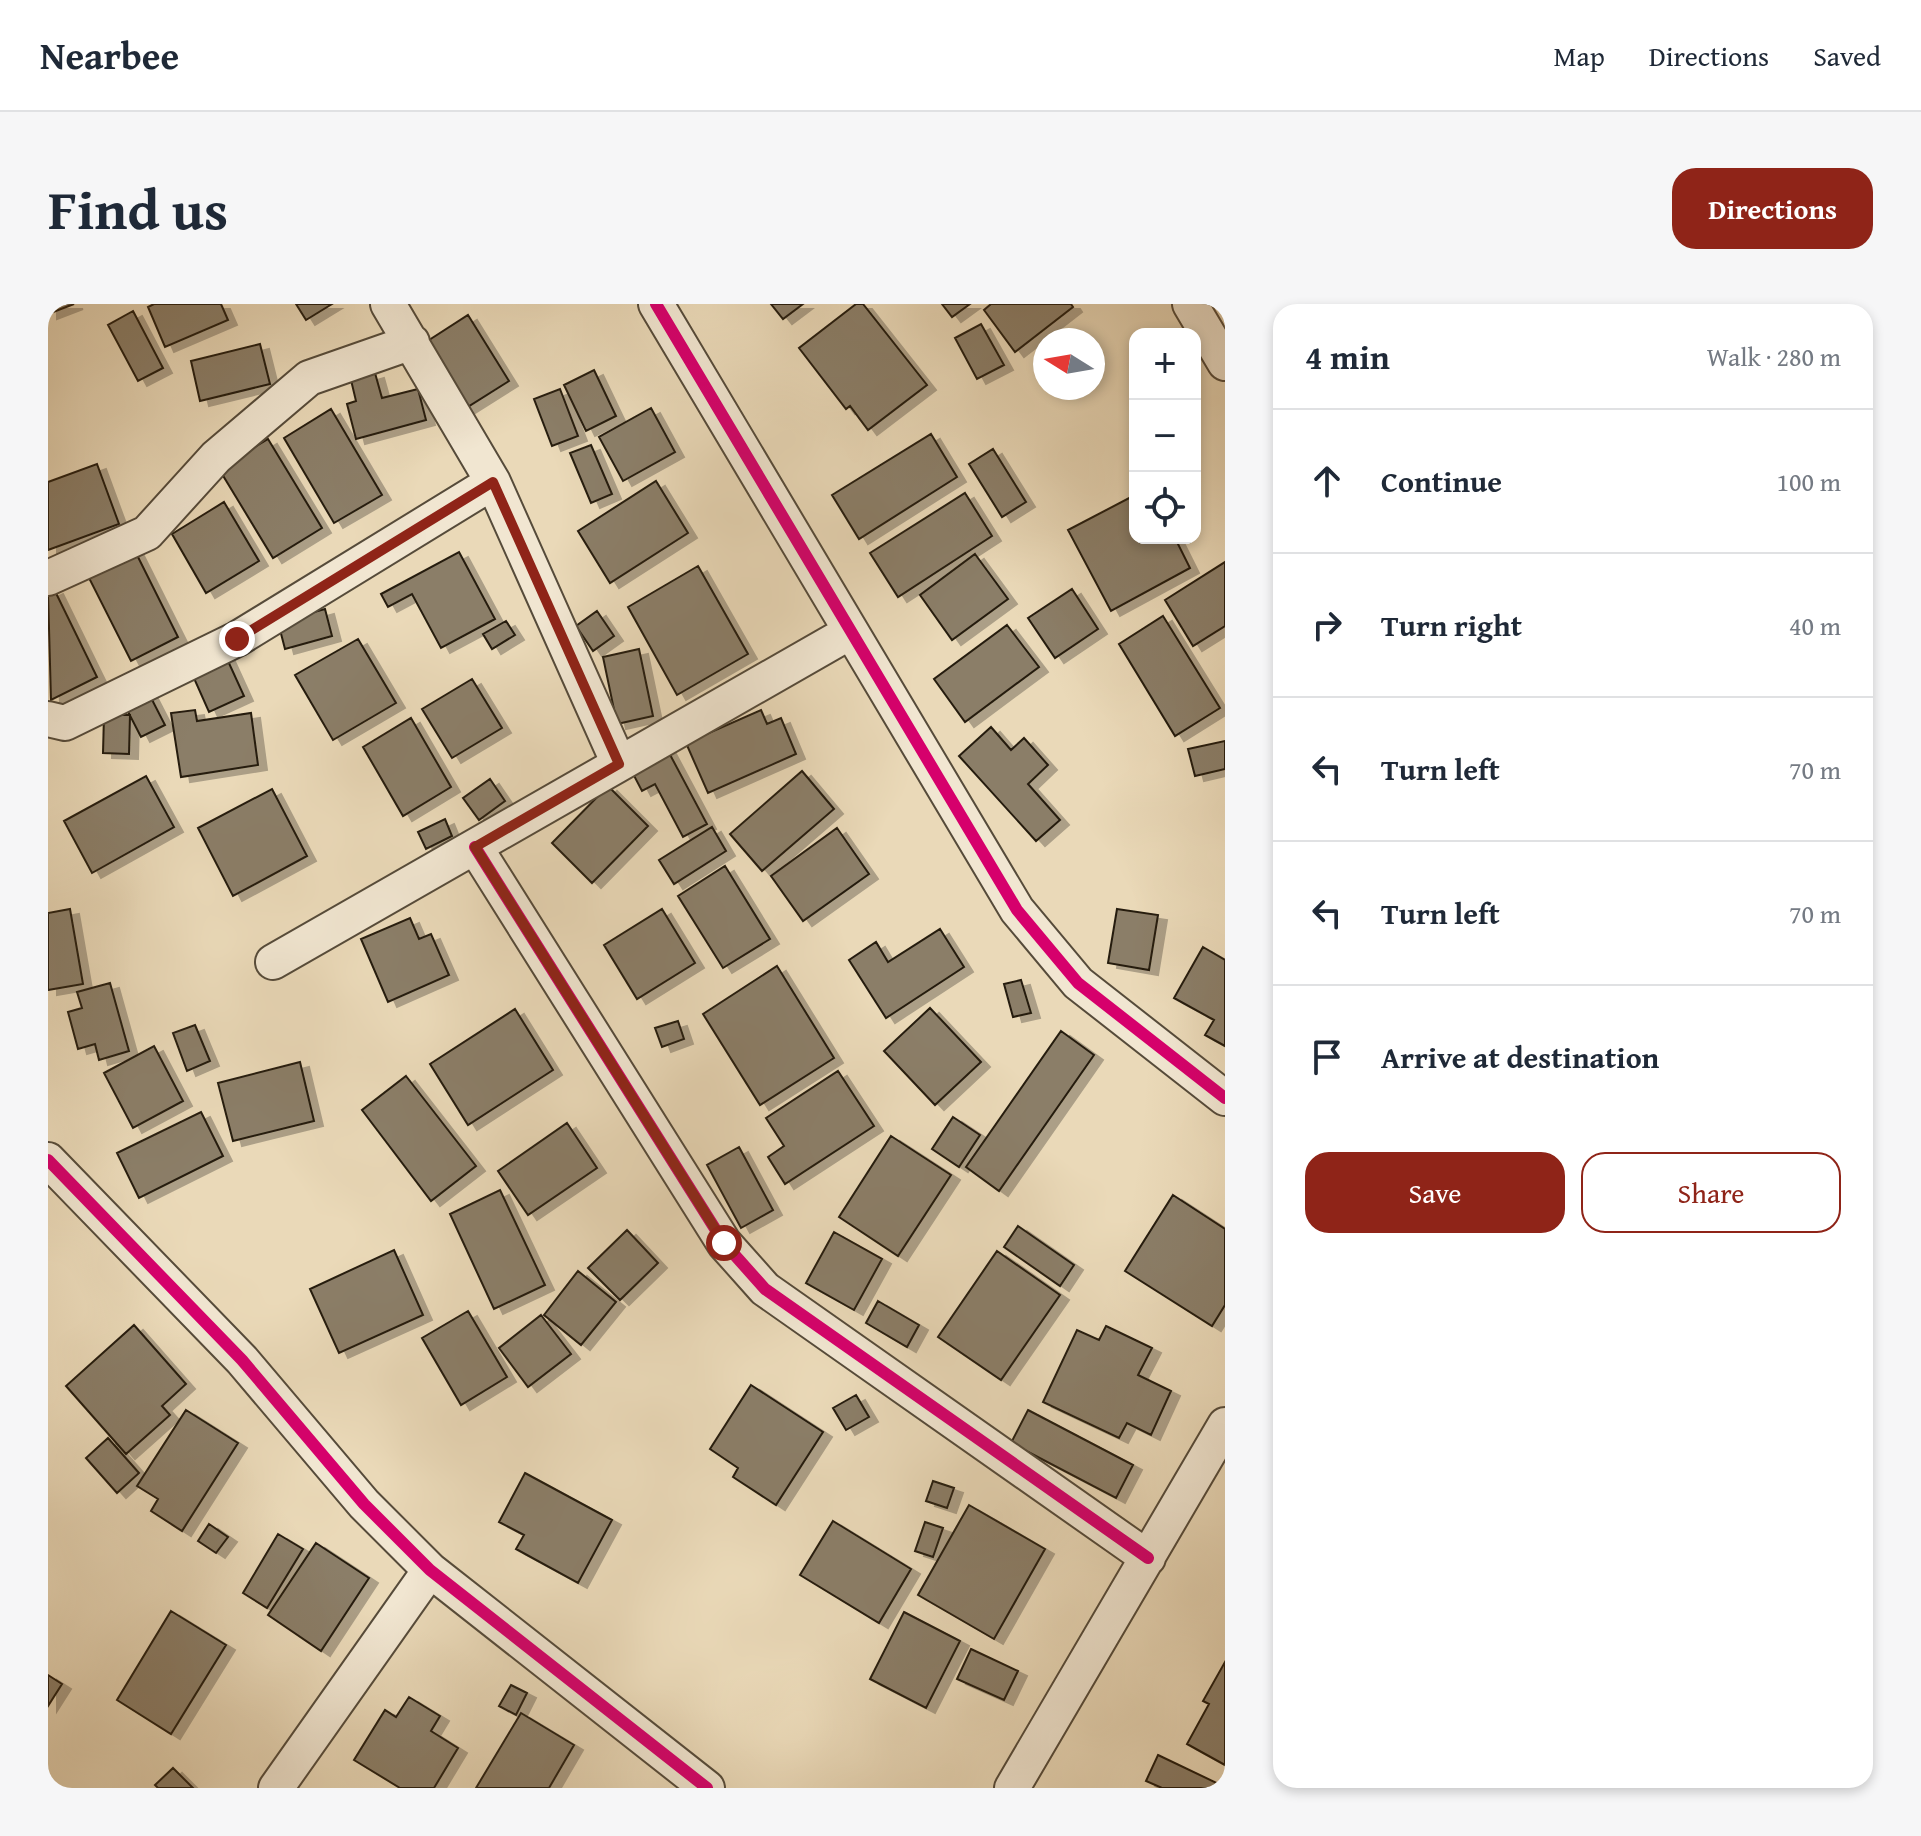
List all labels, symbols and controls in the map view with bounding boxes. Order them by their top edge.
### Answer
text: Nearbee [40,27,179,83]
text: Map [1553,35,1605,76]
text: Directions [1649,35,1769,76]
text: Saved [1813,35,1881,76]
text: Find us [48,167,228,250]
button: Directions [1672,168,1873,249]
north arrow [1033,328,1105,400]
map controls [1129,328,1201,544]
button: + [1129,328,1201,400]
text: 4 min [1305,332,1390,381]
text: Walk · 280 m [1707,337,1841,376]
button: − [1129,400,1201,472]
icon: ahead [1305,459,1349,503]
text: Continue [1381,459,1502,503]
text: 100 m [1776,462,1841,501]
button: locate [1129,472,1201,544]
icon: right [1305,603,1349,647]
text: Turn right [1381,603,1522,647]
text: 40 m [1789,606,1841,645]
route end [219,621,255,657]
icon: left [1305,747,1349,791]
text: Turn left [1381,747,1500,791]
text: 70 m [1789,750,1841,789]
icon: left [1305,891,1349,935]
text: Turn left [1381,891,1500,935]
text: 70 m [1789,894,1841,933]
icon: arrive [1305,1035,1349,1079]
text: Arrive at destination [1381,1035,1659,1079]
button: Save [1305,1152,1565,1233]
button: Share [1581,1152,1841,1233]
route start [706,1225,742,1261]

